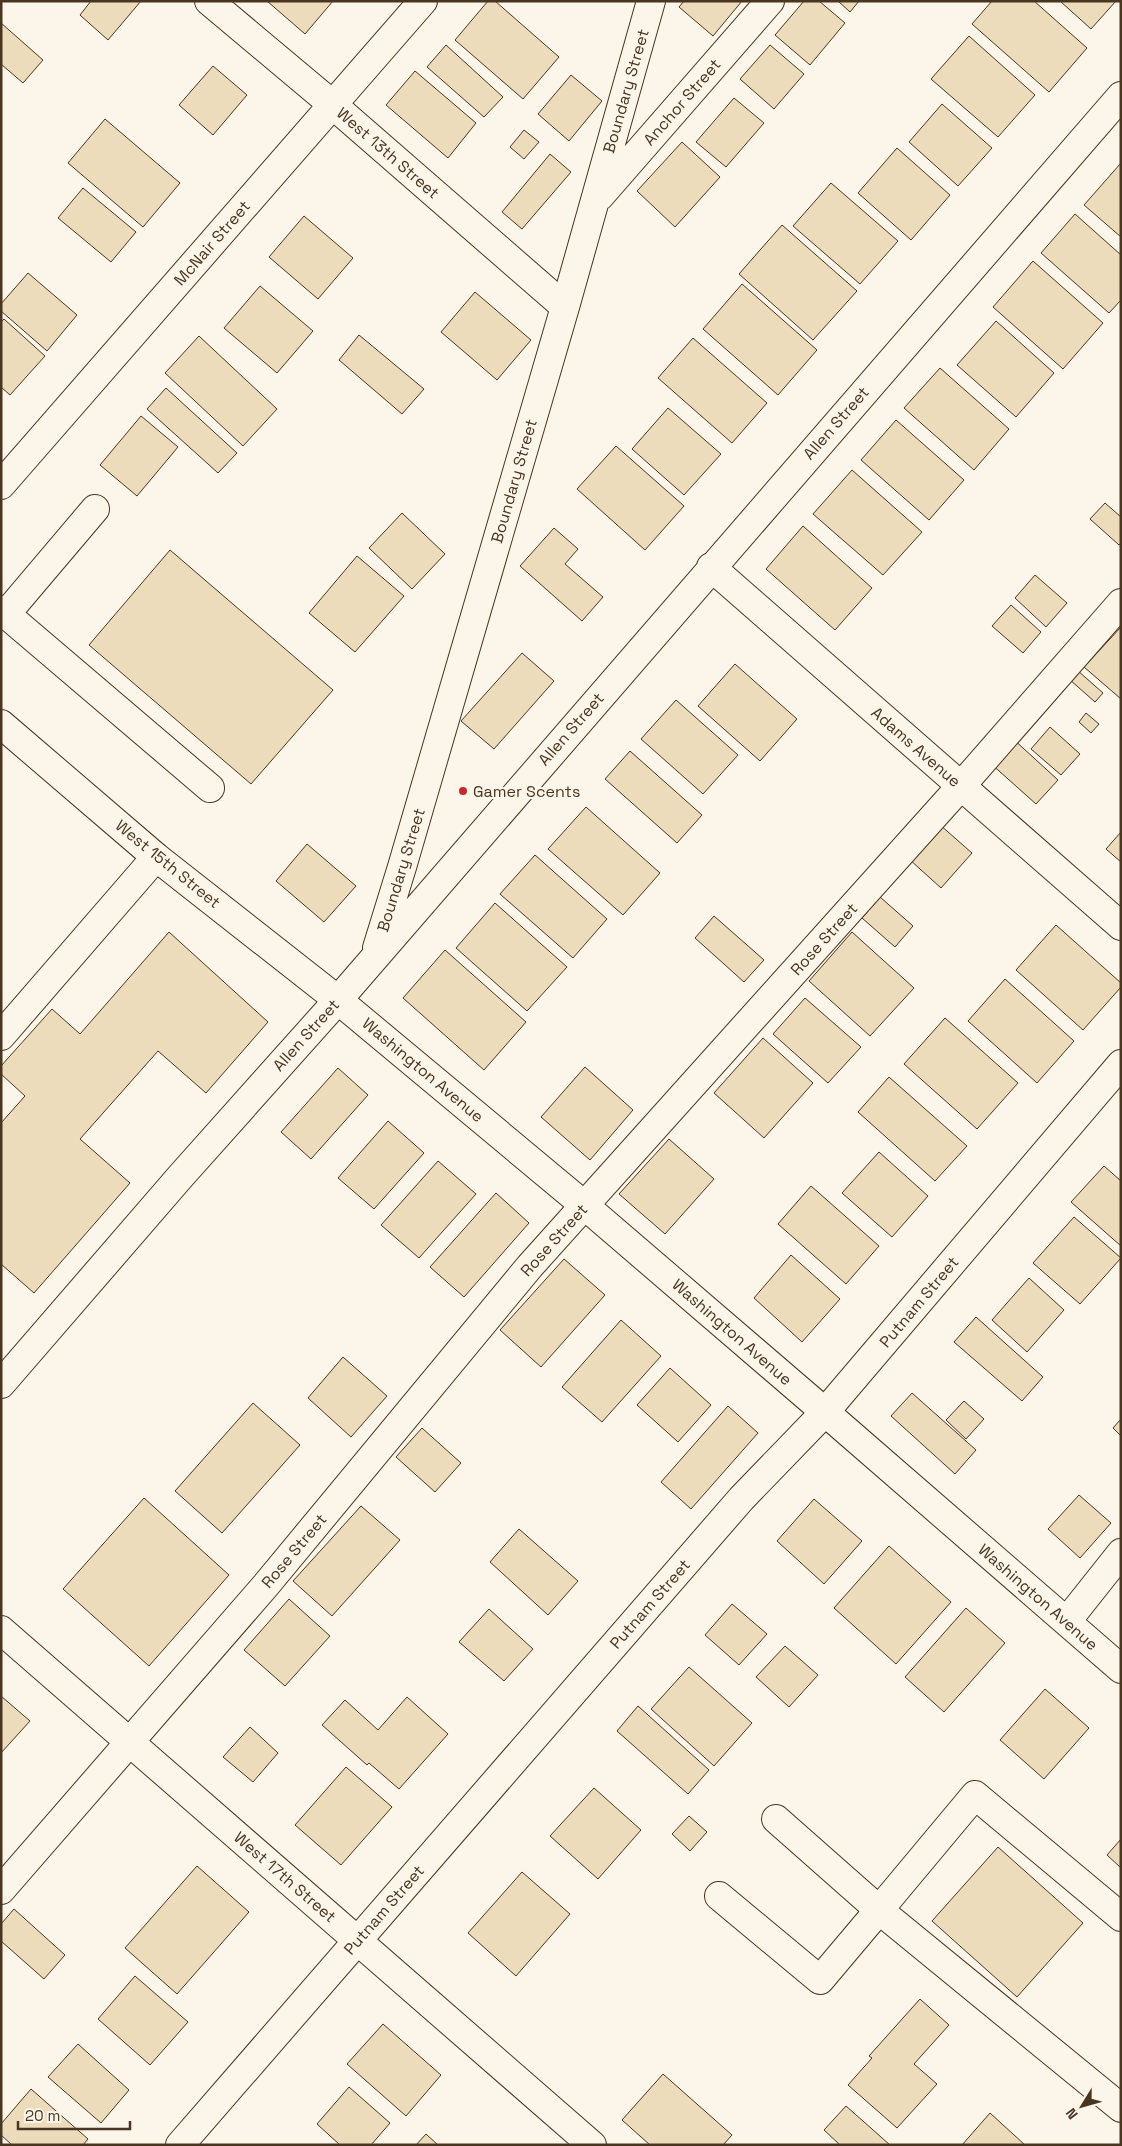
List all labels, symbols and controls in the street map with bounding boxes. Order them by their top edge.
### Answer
street label: Boundary Street [598,26,654,156]
street label: Anchor Street [639,54,725,150]
street label: West 13th Street [332,103,444,203]
street label: McNair Street [169,196,255,290]
street label: Allen Street [798,382,874,464]
street label: Boundary Street [486,416,542,546]
street label: Allen Street [533,688,609,770]
street label: Adams Avenue [867,702,965,792]
place label: Gamer Scents [473,781,580,802]
marker: Gamer Scents [457,785,469,797]
street label: Boundary Street [372,806,430,934]
street label: West 15th Street [111,815,225,913]
street label: Rose Street [786,898,862,980]
street label: Allen Street [268,994,344,1076]
street label: Washington Avenue [358,1013,488,1127]
street label: Rose Street [516,1199,592,1281]
street label: Putnam Street [875,1252,963,1352]
street label: Washington Avenue [668,1274,796,1390]
street label: Rose Street [257,1509,331,1593]
street label: Washington Avenue [974,1539,1102,1655]
street label: Putnam Street [605,1555,695,1653]
street label: West 17th Street [229,1827,341,1927]
street label: Putnam Street [339,1861,429,1959]
north arrow [1057,2081,1107,2131]
scale bar [18,2098,130,2130]
text: N [1062,2105,1082,2123]
text: 20 m [25,2106,60,2125]

